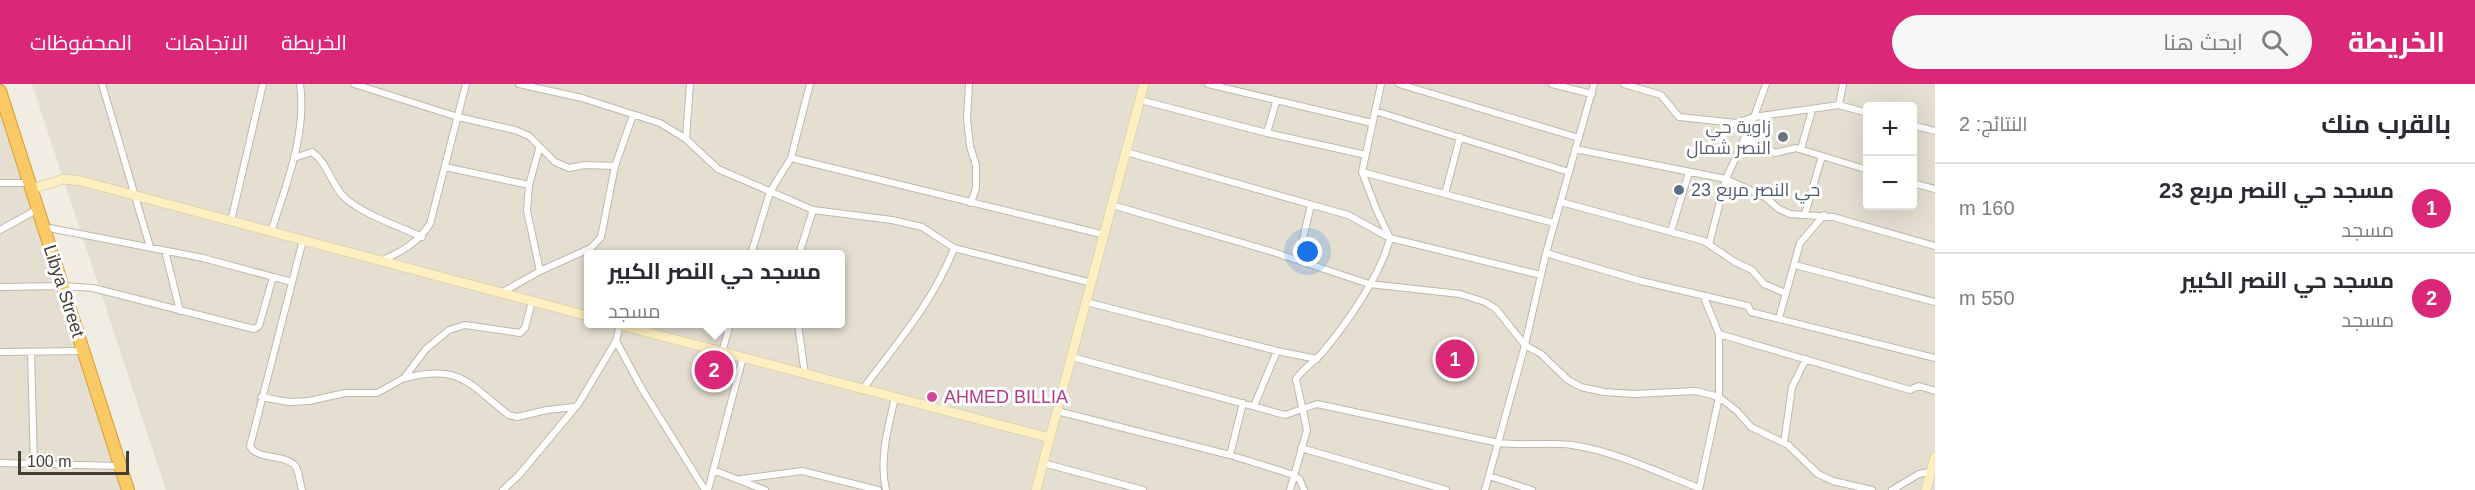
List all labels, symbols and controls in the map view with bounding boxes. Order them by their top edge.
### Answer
search box [1892,15,2312,69]
icon: search [2258,26,2291,59]
text: الخريطة [2348,27,2445,58]
text: ابحث هنا [2163,30,2243,55]
text: المحفوظات [30,31,132,54]
text: الاتجاهات [165,31,248,54]
text: الخريطة [281,31,347,54]
map controls [1863,102,1917,210]
button: + [1863,102,1917,156]
text: بالقرب منك [2321,109,2451,139]
text: النتائج: 2 [1959,113,2028,135]
place label: زاوية حي النصر شمال [1686,117,1771,159]
marker: زاوية حي النصر شمال [1776,130,1790,144]
button: − [1863,156,1917,210]
text: مسجد حي النصر مربع 23 [2159,178,2394,203]
place label: حي النصر مربع 23 [1691,180,1820,204]
marker: حي النصر مربع 23 [1672,183,1686,197]
text: 160 m [1959,197,2015,219]
text: 1 [2426,197,2437,219]
text: مسجد [2341,219,2394,241]
your location [1293,237,1322,266]
street label: Libya Street [40,242,88,340]
popup [584,250,845,328]
text: مسجد حي النصر الكبير [608,259,821,284]
text: مسجد حي النصر الكبير [2181,268,2394,293]
text: 550 m [1959,287,2015,309]
text: 2 [2426,287,2437,309]
text: مسجد [608,300,661,322]
text: مسجد [2341,309,2394,331]
pin: 1 [1436,336,1474,382]
pin: 2 [694,348,734,392]
place label: AHMED BILLIA [944,387,1068,407]
marker: AHMED BILLIA [925,390,939,404]
scale bar [18,448,129,476]
text: 100 m [27,453,71,470]

